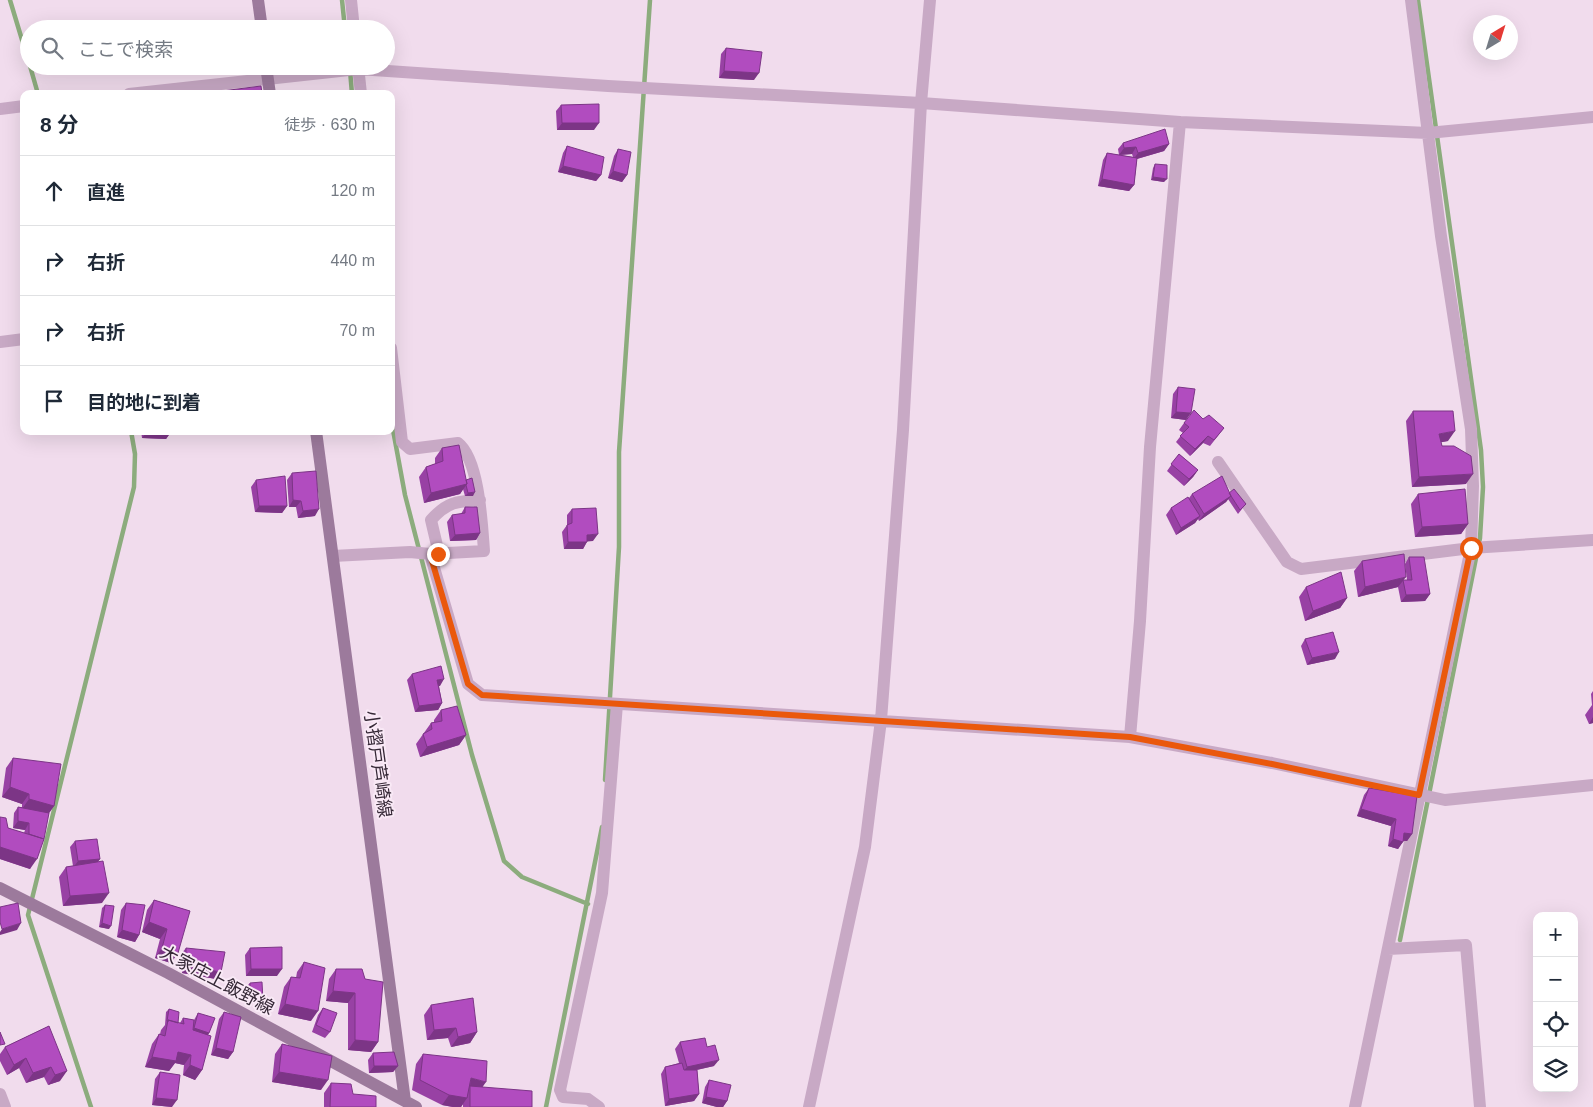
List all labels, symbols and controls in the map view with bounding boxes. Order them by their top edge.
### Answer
north arrow [1473,15,1518,60]
search box [20,20,395,75]
icon: search [38,34,66,62]
text: ここで検索 [78,39,173,60]
text: 8 分 [40,113,79,136]
text: 徒歩 · 630 m [284,116,375,133]
icon: ahead [40,177,68,205]
text: 直進 [87,182,125,203]
text: 120 m [331,182,375,199]
icon: right [40,247,68,275]
text: 右折 [87,252,125,273]
text: 440 m [331,252,375,269]
icon: right [40,317,68,345]
text: 右折 [87,322,125,343]
text: 70 m [339,322,375,339]
icon: arrive [40,387,68,415]
text: 目的地に到着 [87,392,201,413]
route start [1460,537,1483,560]
route end [427,543,450,566]
street label: 小摺戸芦崎線 [361,709,395,819]
map controls [1533,912,1578,1092]
button: + [1533,912,1578,957]
street label: 大家庄上飯野線 [157,942,277,1018]
button: − [1533,957,1578,1002]
button: locate [1533,1002,1578,1047]
button: layers [1533,1047,1578,1092]

